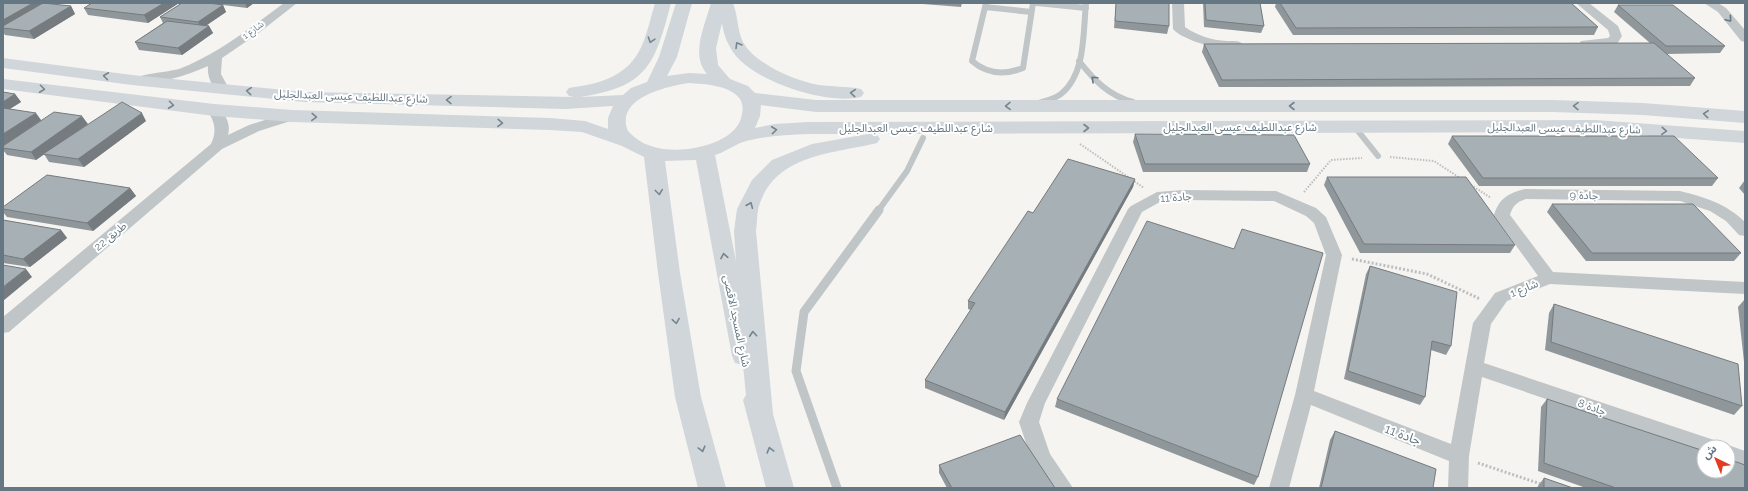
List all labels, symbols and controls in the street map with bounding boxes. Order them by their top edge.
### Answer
one-way arrow [1724,14,1731,21]
street label: شارع 1 [240,19,267,43]
one-way arrow [647,36,656,43]
one-way arrow [735,42,742,49]
one-way arrow [103,72,109,81]
one-way arrow [1091,76,1099,83]
one-way arrow [39,84,45,93]
one-way arrow [246,87,252,96]
street label: شارع عبداللطيف عيسى العبدالجليل [274,87,428,107]
one-way arrow [850,88,856,97]
one-way arrow [446,96,452,104]
one-way arrow [168,100,174,109]
one-way arrow [1005,102,1011,110]
one-way arrow [1289,102,1295,110]
one-way arrow [1573,102,1579,110]
one-way arrow [1703,110,1709,119]
one-way arrow [311,113,317,121]
one-way arrow [497,118,503,127]
street label: شارع عبداللطيف عيسى العبدالجليل [1163,121,1317,135]
street label: شارع عبداللطيف عيسى العبدالجليل [1487,121,1641,137]
street label: شارع عبداللطيف عيسى العبدالجليل [839,122,993,136]
one-way arrow [1083,124,1089,132]
one-way arrow [771,126,777,135]
one-way arrow [1661,126,1667,135]
one-way arrow [654,189,663,195]
street label: جادة 9 [1570,189,1599,202]
street label: جادة 11 [1160,190,1193,205]
one-way arrow [745,201,753,209]
street label: طريق 22 [92,219,129,254]
one-way arrow [720,253,728,259]
street label: شارع المسجد الاقصى [719,274,753,369]
street label: شارع 1 [1508,277,1541,301]
one-way arrow [671,318,680,324]
one-way arrow [749,331,758,337]
street label: جادة 8 [1576,397,1608,418]
street label: جادة 11 [1383,421,1423,448]
north arrow [1696,439,1736,479]
text: ش [1700,442,1719,462]
one-way arrow [697,445,705,452]
one-way arrow [766,447,775,454]

